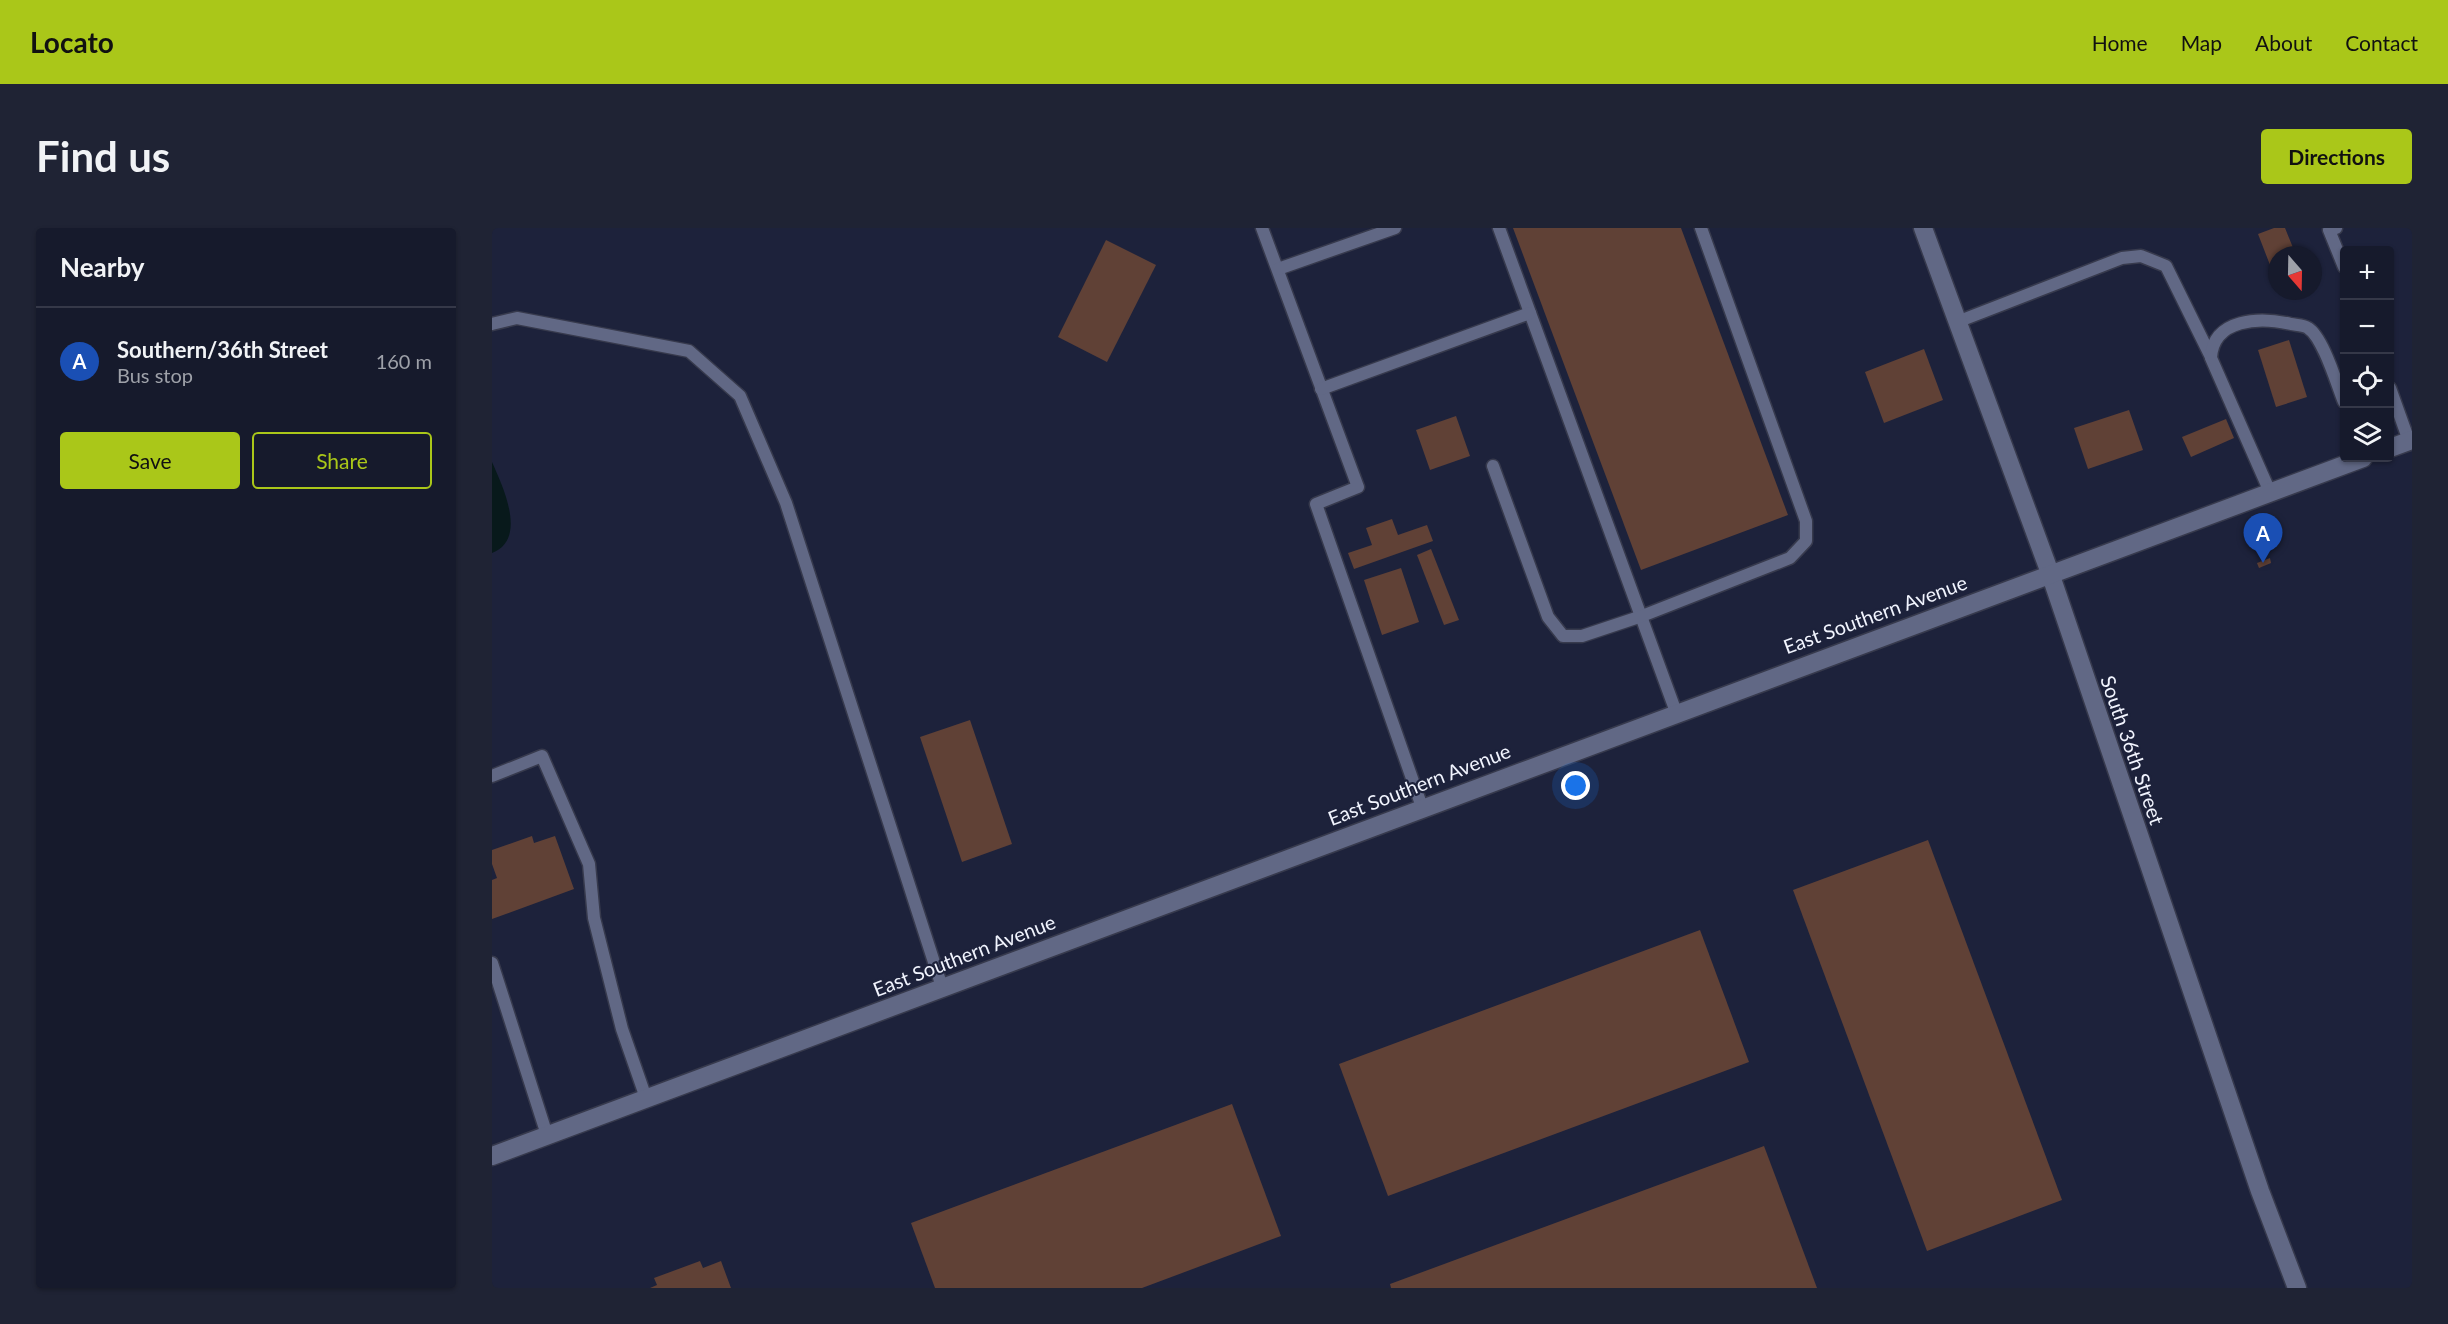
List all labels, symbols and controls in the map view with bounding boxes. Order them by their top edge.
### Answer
text: Locato [30,25,114,59]
text: Home [2092,30,2148,55]
text: Map [2181,30,2222,55]
text: About [2255,30,2312,55]
text: Contact [2345,30,2418,55]
button: Directions [2261,129,2412,184]
text: Find us [36,131,170,181]
north arrow [2268,246,2322,300]
map controls [2340,246,2394,462]
button: + [2340,246,2394,300]
text: Nearby [60,251,145,283]
button: − [2340,300,2394,354]
text: Southern/36th Street [117,336,328,363]
text: A [73,349,86,373]
text: 160 m [376,349,432,373]
button: locate [2340,354,2394,408]
text: Bus stop [117,363,193,387]
button: layers [2340,408,2394,462]
button: Save [60,432,240,489]
button: Share [252,432,432,489]
pin: A [2244,514,2282,563]
street label: East Southern Avenue [1780,570,1970,658]
street label: South 36th Street [2096,672,2170,828]
street label: East Southern Avenue [1324,738,1514,830]
your location [1561,771,1590,800]
street label: East Southern Avenue [869,909,1059,1001]

